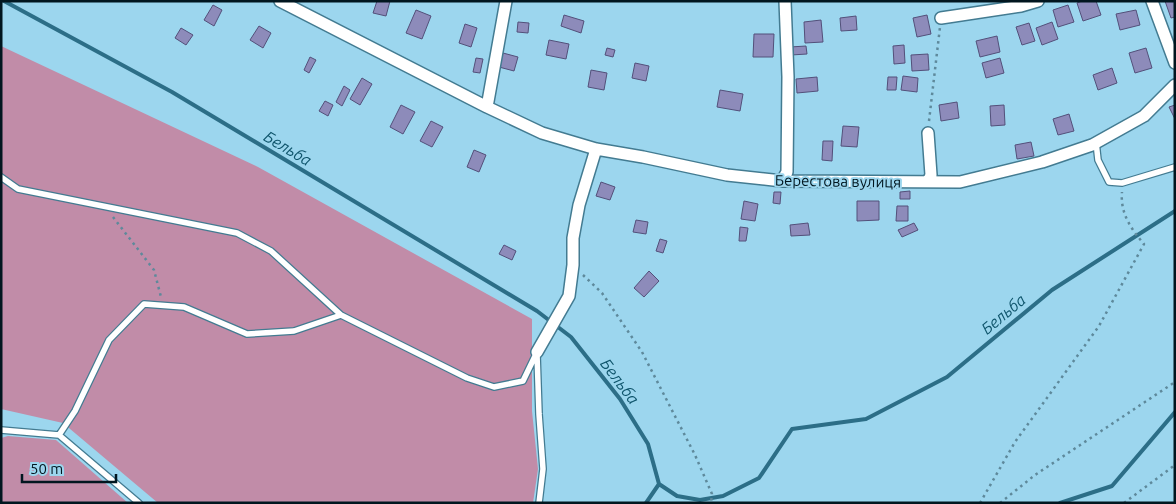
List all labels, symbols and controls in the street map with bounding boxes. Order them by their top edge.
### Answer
water label: Бельба [261,127,315,169]
street label: Берестова вулиця [775,171,901,191]
water label: Бельба [977,290,1029,338]
water label: Бельба [597,355,643,407]
scale bar [22,452,116,484]
text: 50 m [30,460,63,477]

